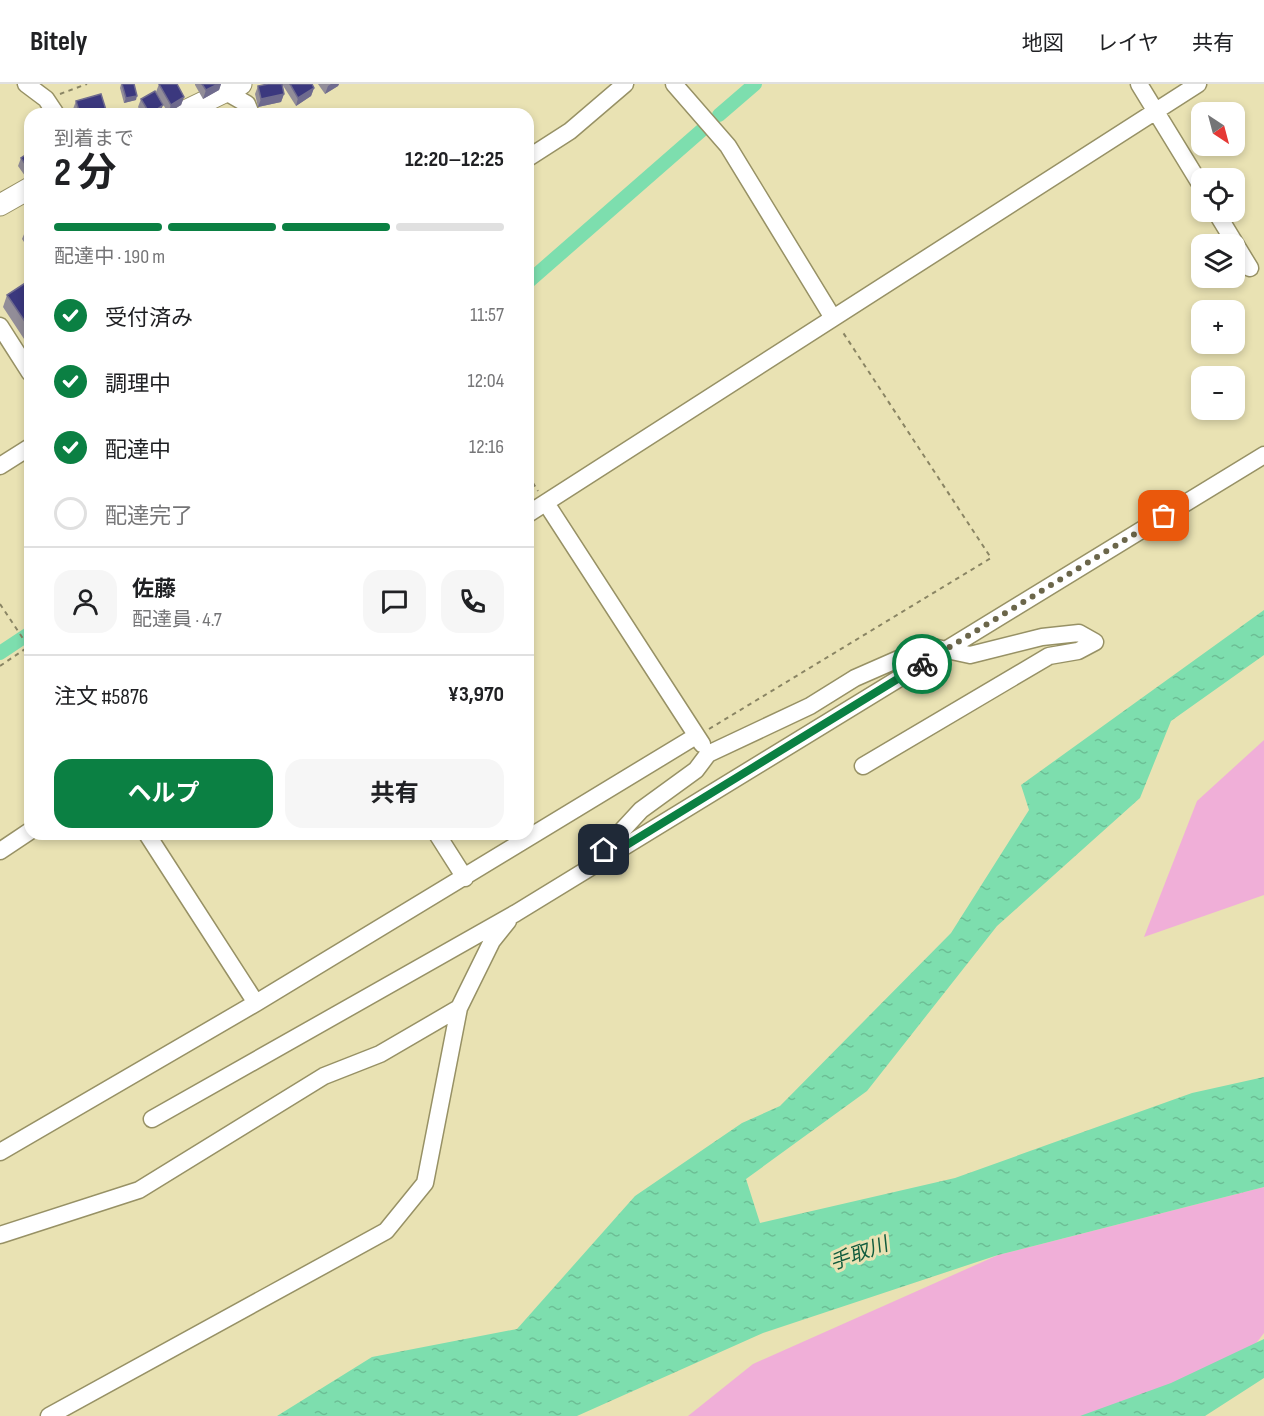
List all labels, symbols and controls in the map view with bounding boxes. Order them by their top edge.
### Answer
text: Bitely [30,25,87,58]
text: 地図 [1022,31,1064,56]
text: レイヤ [1097,31,1159,56]
text: 共有 [1192,31,1234,56]
north arrow [1191,102,1245,156]
map controls [1191,102,1245,420]
text: 到着まで [54,127,134,151]
text: 12:20–12:25 [405,146,504,173]
text: 2 分 [54,150,116,197]
button: locate [1191,168,1245,222]
button: layers [1191,234,1245,288]
text: 配達中 · 190 m [54,245,165,269]
icon: check [54,299,87,332]
button: + [1191,300,1245,354]
text: 11:57 [470,303,504,327]
text: 受付済み [105,305,193,332]
icon: check [54,365,87,398]
button: − [1191,366,1245,420]
text: 12:04 [468,369,504,393]
text: 調理中 [105,371,171,398]
icon: check [54,431,87,464]
text: 12:16 [469,435,504,459]
text: 配達中 [105,437,171,464]
pin [1138,490,1189,541]
icon: bag [1147,499,1180,532]
text: 配達完了 [105,503,193,530]
button: person [54,570,117,633]
button: chat [363,570,426,633]
button: phone [441,570,504,633]
text: 佐藤 [132,576,176,603]
text: 配達員 · 4.7 [132,608,222,632]
courier [892,634,952,694]
icon: bike [906,648,939,681]
text: ¥3,970 [448,681,504,708]
text: 注文 #5876 [54,684,148,711]
button: ヘルプ [54,759,273,828]
button: 共有 [285,759,504,828]
pin [578,824,629,875]
icon: home [587,833,620,866]
water label: 手取川 [827,1232,893,1276]

